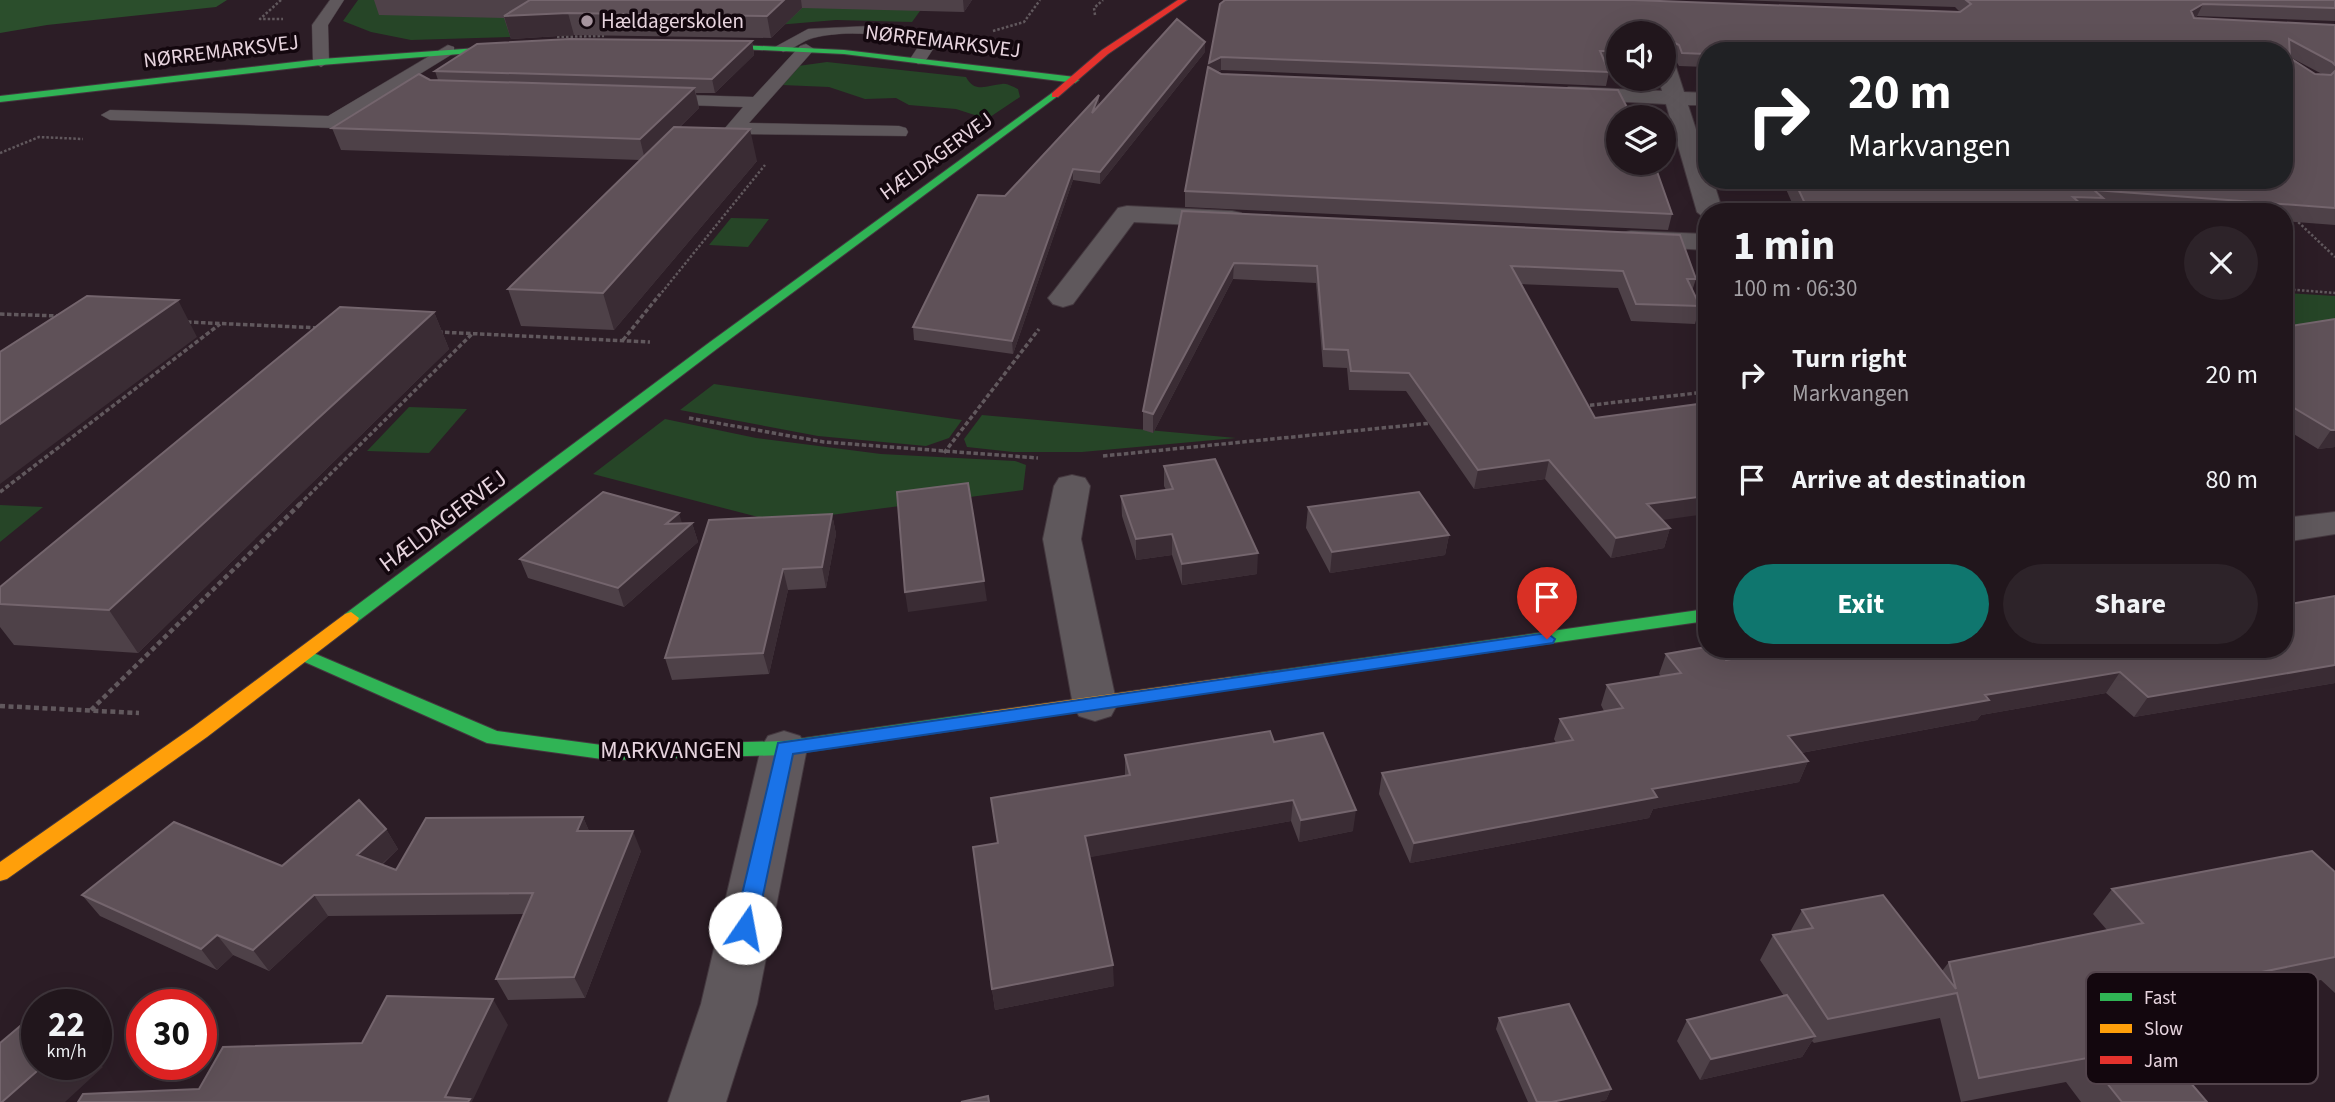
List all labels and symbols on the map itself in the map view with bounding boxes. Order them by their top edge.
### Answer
place label: Hældagerskolen [601,6,744,36]
marker: Hældagerskolen [579,13,595,29]
street label: NØRREMARKSVEJ [864,17,1022,65]
street label: NØRREMARKSVEJ [142,27,300,75]
street label: HÆLDAGERVEJ [873,105,999,207]
street label: HÆLDAGERVEJ [372,461,514,581]
pin [1517,567,1577,639]
street label: MARKVANGEN [600,733,742,768]
position arrow [708,891,782,965]
legend [2086,972,2318,1084]
text: Fast [2144,985,2177,1012]
speed limit sign: 30 [126,989,217,1080]
text: Slow [2144,1016,2183,1043]
text: Jam [2144,1048,2178,1075]

